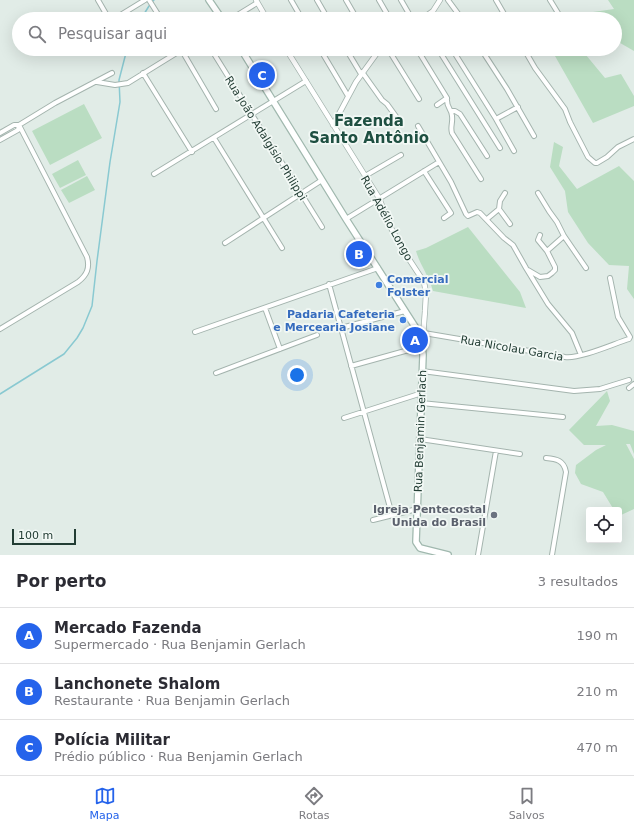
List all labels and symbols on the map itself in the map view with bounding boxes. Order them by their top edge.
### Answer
pin: C [249,60,275,90]
street label: Rua João Adalgísio Philippi [222,74,309,203]
district label: Fazenda Santo Antônio [309,112,429,147]
street label: Rua Adélio Longo [358,173,415,263]
pin: B [346,239,372,269]
place label: Comercial Folster [387,273,448,299]
marker: Comercial Folster [374,280,384,290]
place label: Padaria Cafeteria e Mercearia Josiane [273,308,395,334]
marker: Padaria Cafeteria e Mercearia Josiane [398,315,408,325]
pin: A [402,325,428,355]
street label: Rua Nicolau Garcia [460,333,564,364]
your location [287,365,307,385]
street label: Rua Benjamin Gerlach [412,370,429,492]
place label: Igreja Pentecostal Unida do Brasil [373,503,486,529]
marker: Igreja Pentecostal Unida do Brasil [489,510,499,520]
scale bar [12,527,76,546]

